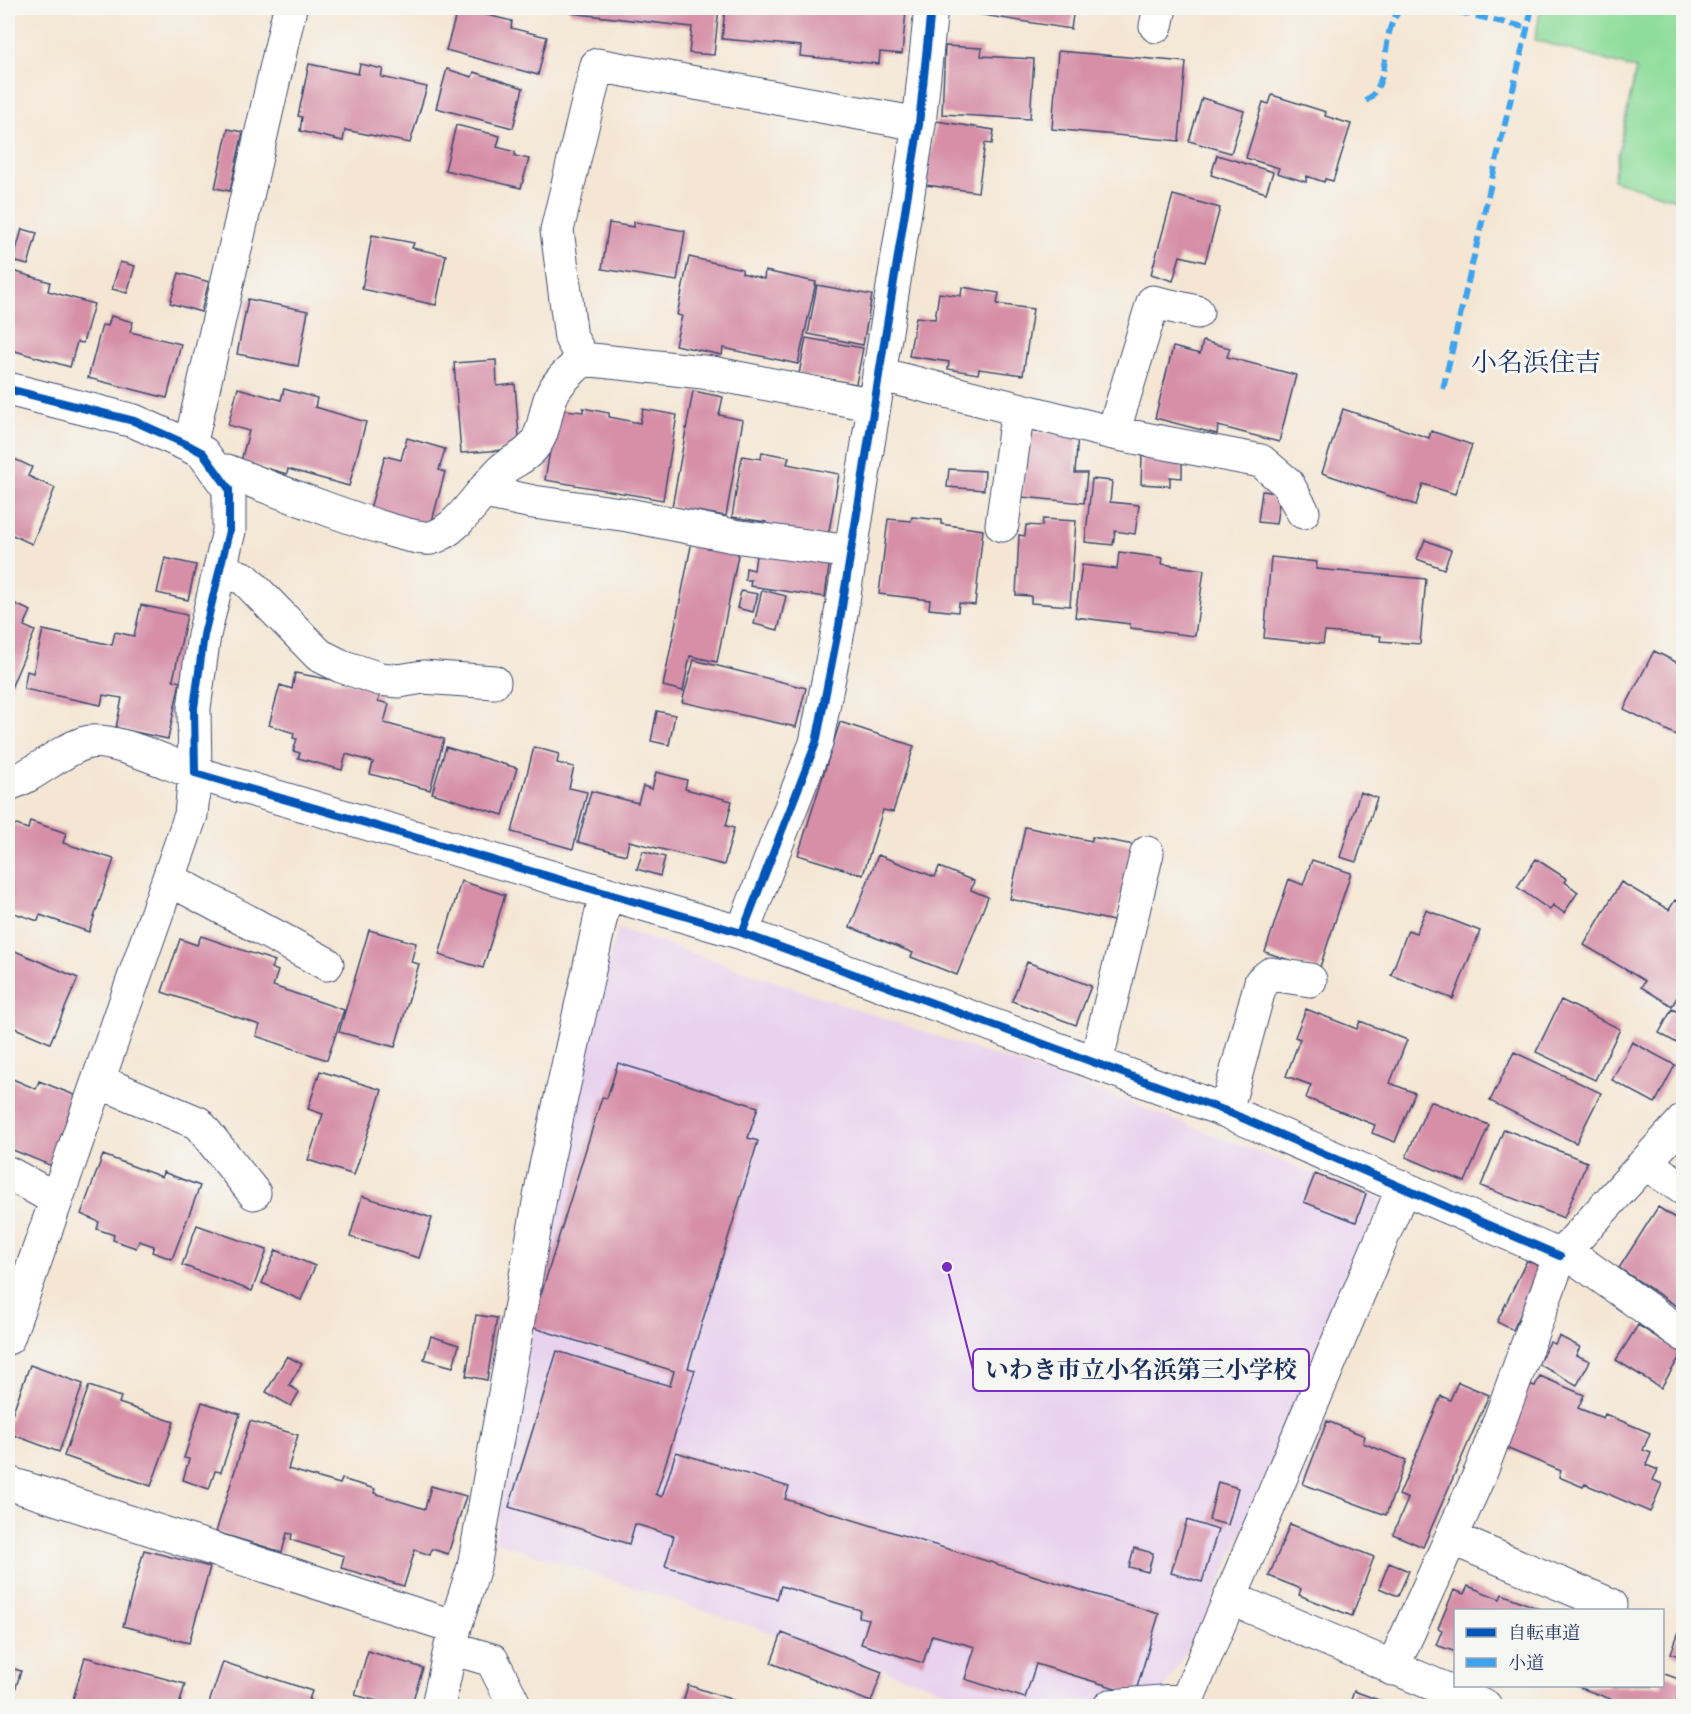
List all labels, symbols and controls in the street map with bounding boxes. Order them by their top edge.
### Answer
district label: 小名浜住吉 [1471,346,1601,383]
callout: いわき市立小名浜第三小学校 [973,1349,1309,1391]
text: いわき市立小名浜第三小学校 [985,1355,1297,1389]
legend [1454,1609,1664,1687]
text: 自転車道 [1508,1622,1580,1648]
text: 小道 [1508,1652,1544,1678]

